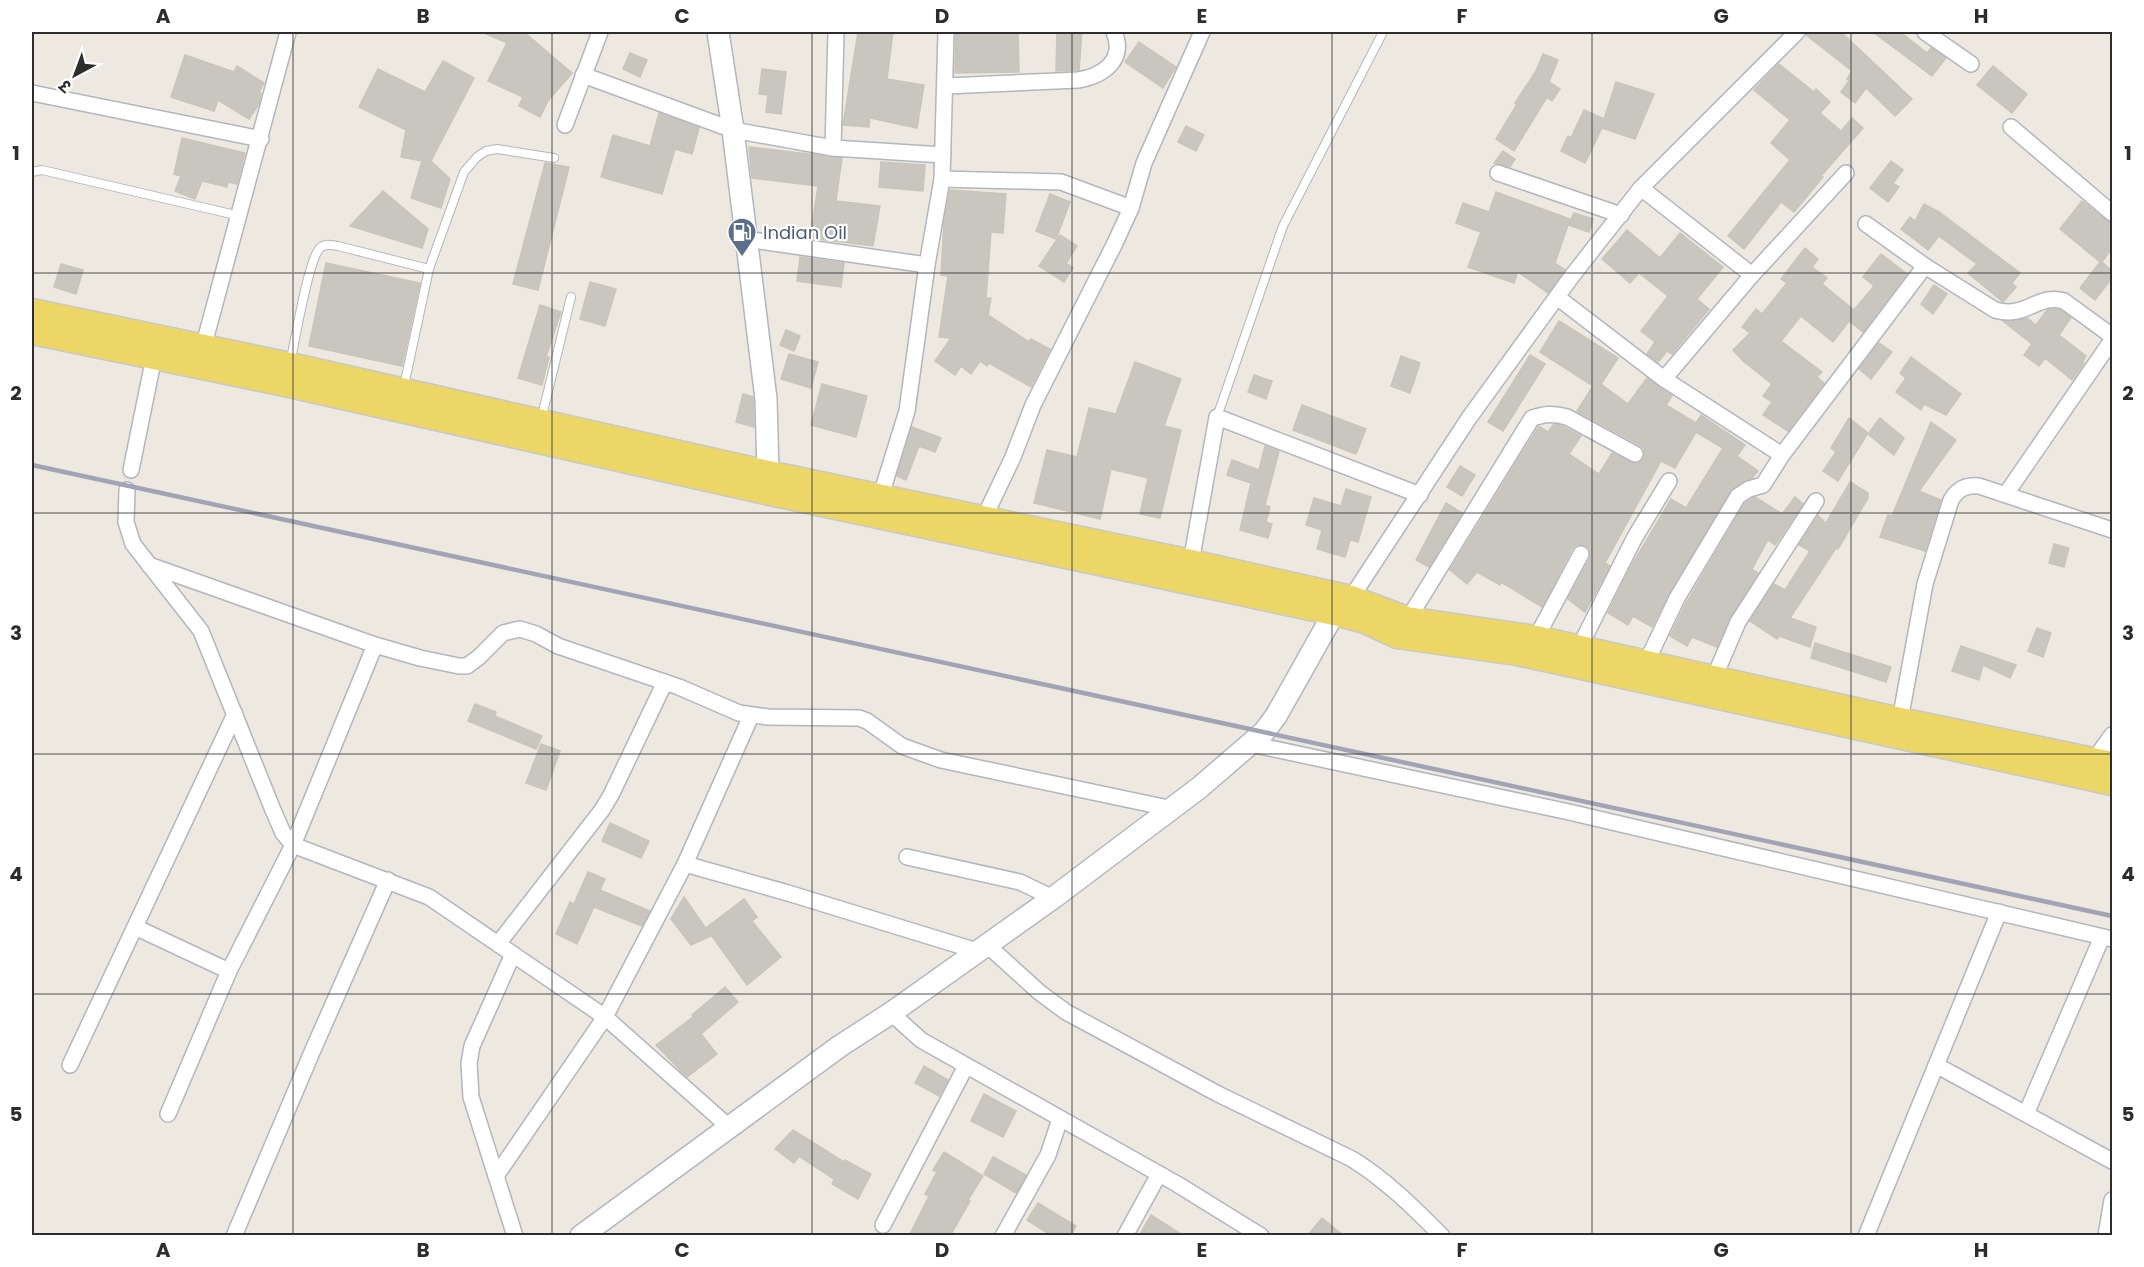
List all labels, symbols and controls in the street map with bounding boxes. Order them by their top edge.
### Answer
text: A [156,2,171,30]
text: B [416,2,430,30]
text: C [674,2,690,30]
text: D [935,2,949,30]
text: E [1197,2,1207,30]
text: F [1457,2,1468,30]
text: G [1713,2,1729,30]
text: H [1974,2,1988,30]
north arrow [45,45,105,105]
text: उ [54,74,77,98]
text: 1 [12,139,20,167]
text: 1 [2124,139,2132,167]
fuel station icon: Indian Oil [726,216,758,258]
place label: Indian Oil [763,220,847,245]
text: 2 [10,379,22,407]
text: 2 [2122,379,2134,407]
text: 3 [10,619,22,647]
text: 3 [2122,619,2134,647]
text: 4 [9,860,23,888]
text: 4 [2121,860,2135,888]
text: 5 [10,1100,23,1128]
text: 5 [2122,1100,2135,1128]
text: A [156,1236,171,1264]
text: B [416,1236,430,1264]
text: C [674,1236,690,1264]
text: D [935,1236,949,1264]
text: E [1197,1236,1207,1264]
text: F [1457,1236,1468,1264]
text: G [1713,1236,1729,1264]
text: H [1974,1236,1988,1264]

